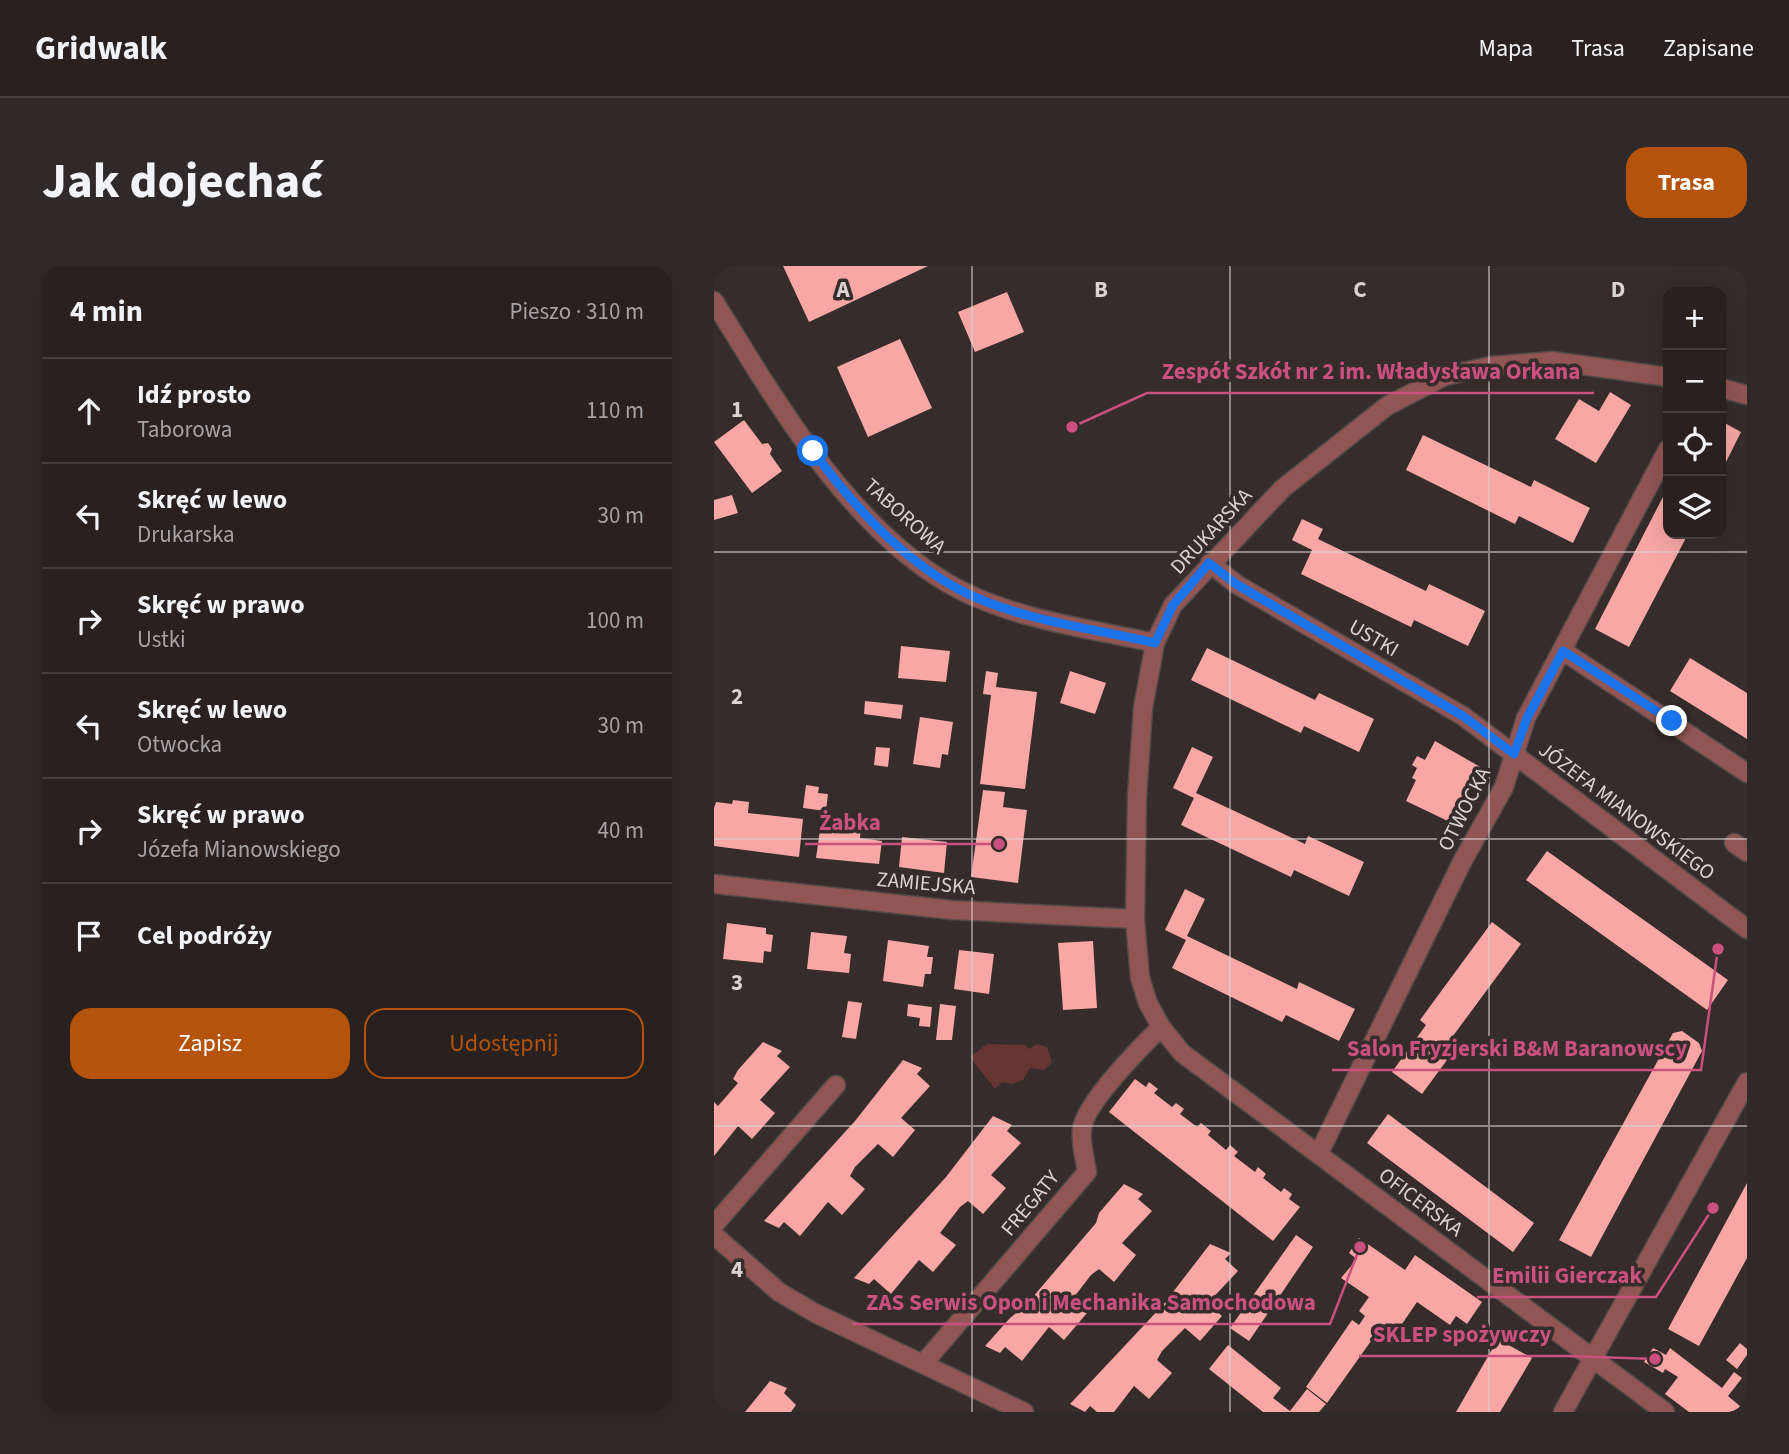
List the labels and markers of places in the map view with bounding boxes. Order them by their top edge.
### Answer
callout: Zespół Szkół nr 2 im. Władysława Orkana [1147,349,1594,393]
callout: Żabka [805,800,895,844]
callout: Salon Fryzjerski B&M Baranowscy [1332,1026,1701,1070]
callout: Emilii Gierczak [1477,1253,1656,1297]
callout: ZAS Serwis Opon i Mechanika Samochodowa [852,1280,1330,1324]
callout: SKLEP spożywczy [1359,1312,1566,1356]

